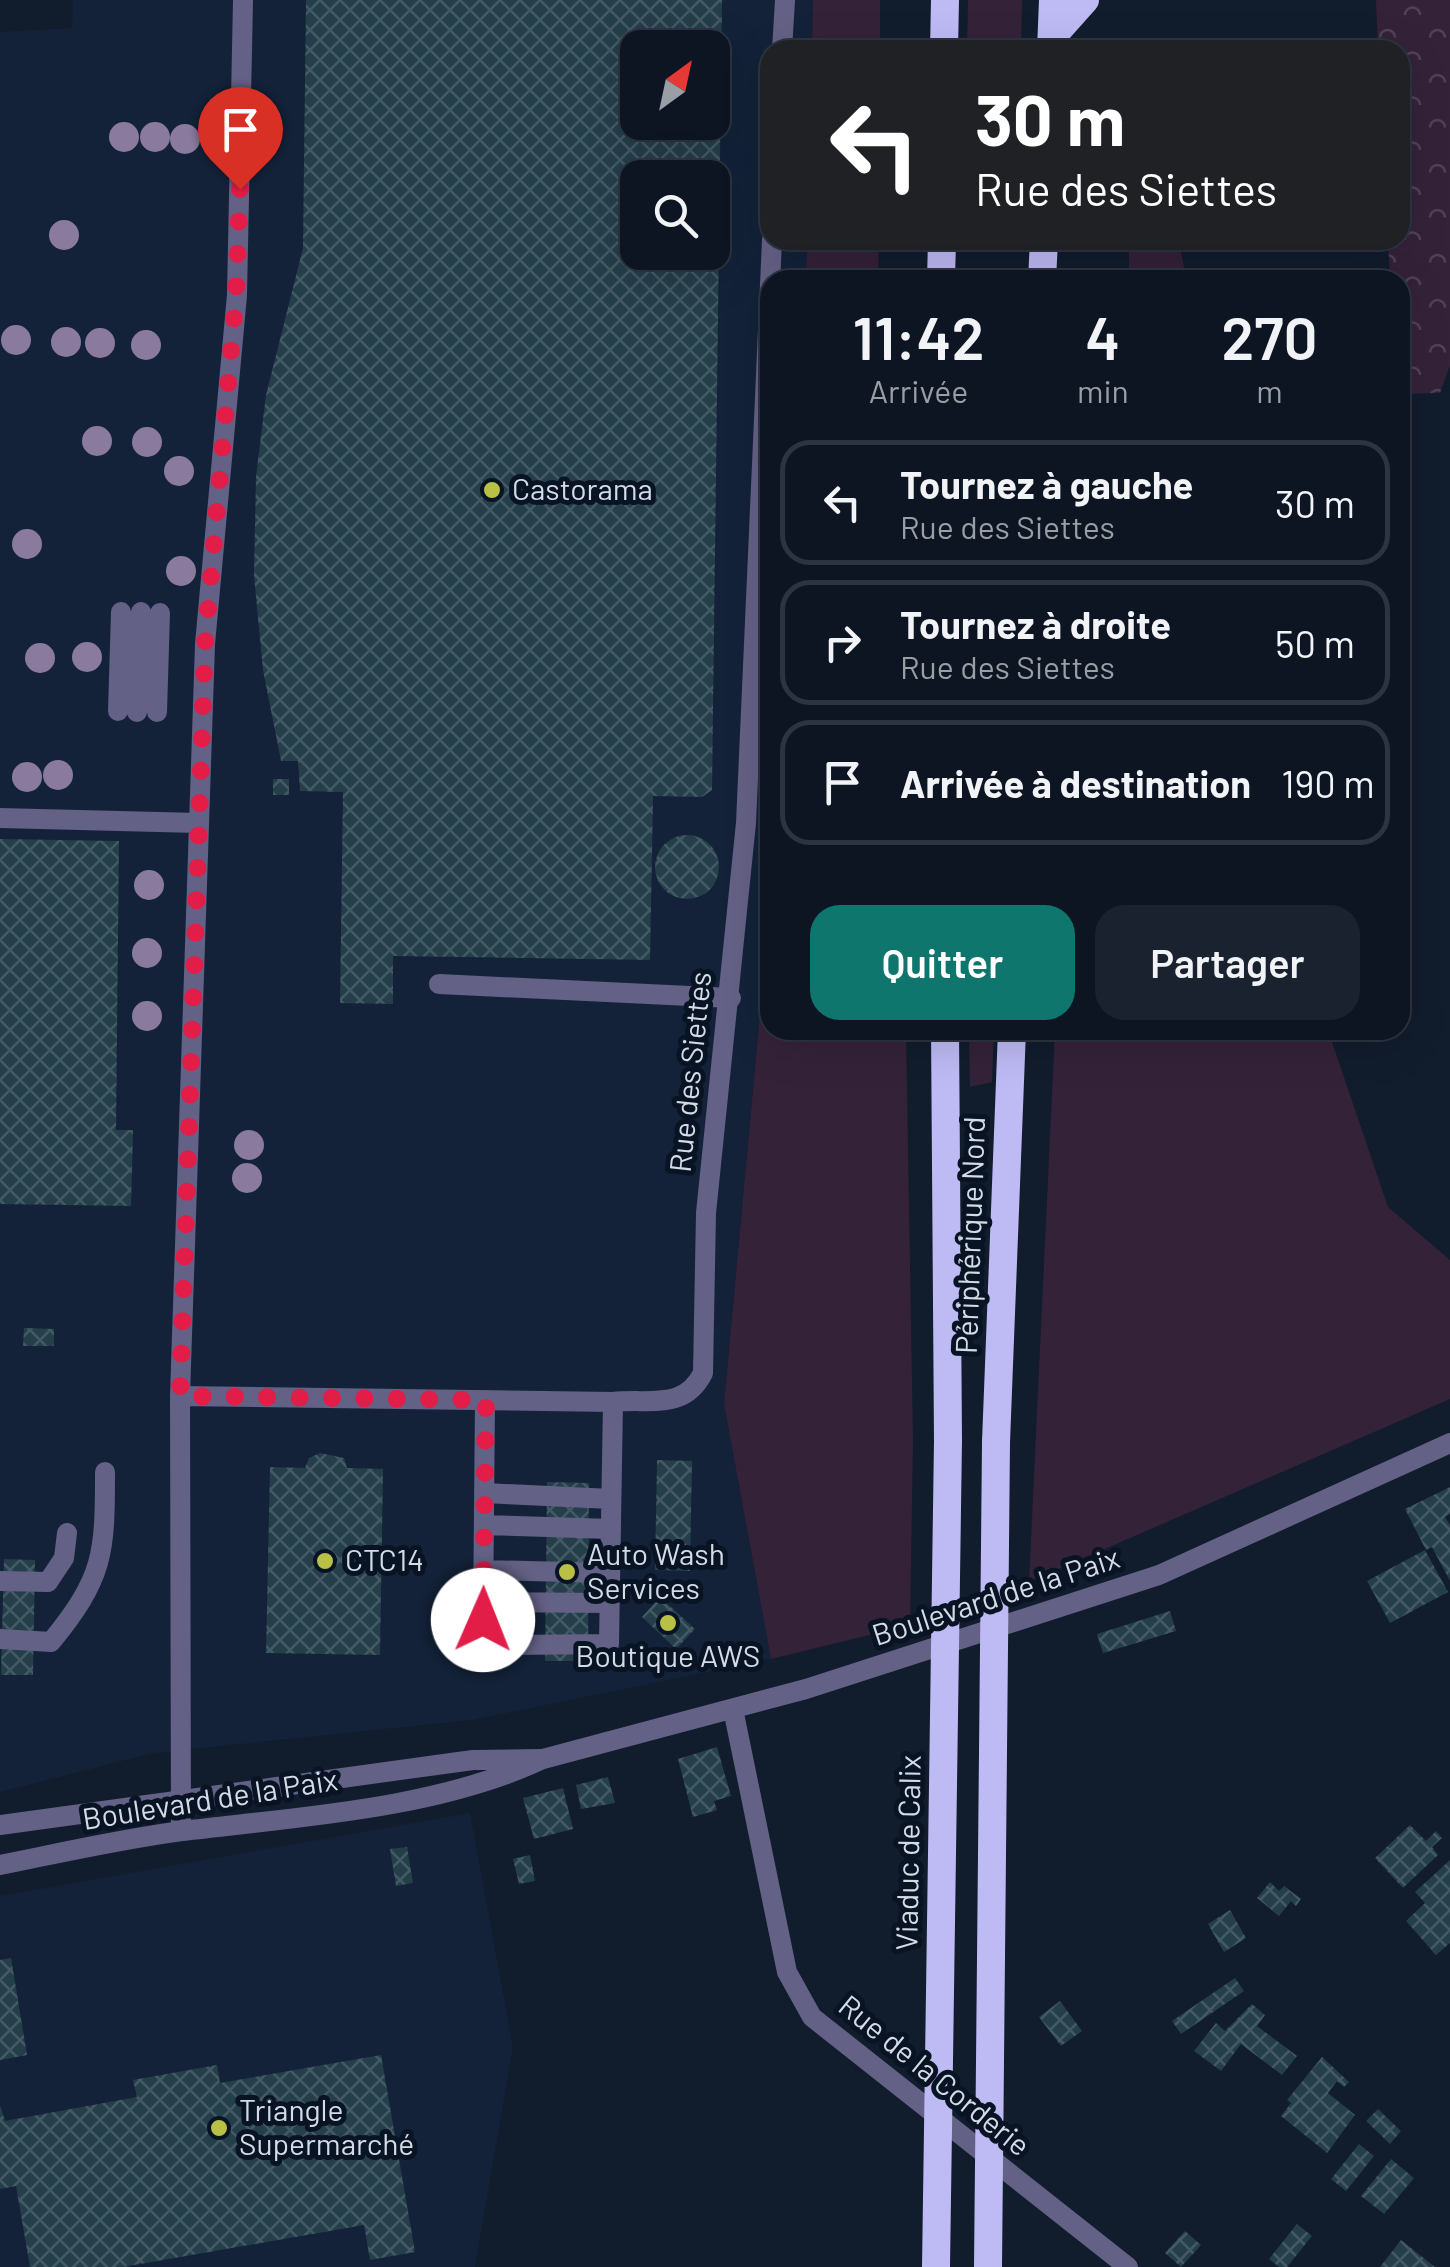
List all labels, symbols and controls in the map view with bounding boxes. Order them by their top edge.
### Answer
north arrow [620,30,730,140]
map controls [620,30,730,270]
text: 30 m [975,76,1125,160]
icon: left [810,80,940,210]
pin [198,87,283,190]
icon: arrive [213,102,268,157]
button: search [620,160,730,270]
text: Rue des Siettes [975,161,1277,215]
text: 11:42 [852,300,985,372]
text: 4 [1085,300,1120,372]
text: 270 [1221,300,1318,372]
text: Arrivée [869,371,968,409]
text: min [1077,371,1129,409]
text: m [1256,371,1283,409]
text: Tournez à gauche [900,461,1193,507]
place label: Castorama [512,470,653,506]
icon: left [815,475,870,530]
marker: Castorama [481,479,503,501]
text: 30 m [1275,480,1355,526]
text: Rue des Siettes [900,507,1115,545]
text: Tournez à droite [900,601,1171,647]
icon: right [815,615,870,670]
text: 50 m [1275,620,1355,666]
text: Rue des Siettes [900,647,1115,685]
icon: arrive [815,755,870,810]
text: Arrivée à destination [900,760,1251,806]
text: 190 m [1281,760,1375,806]
button: Quitter [810,905,1075,1020]
button: Partager [1095,905,1360,1020]
street label: Rue des Siettes [661,970,717,1174]
street label: Périphérique Nord [947,1116,991,1354]
place label: Auto Wash Services [587,1535,725,1605]
street label: Boulevard de la Paix [867,1538,1123,1652]
place label: CTC14 [345,1541,424,1577]
marker: CTC14 [314,1550,336,1572]
marker: Auto Wash Services [556,1561,578,1583]
position arrow [431,1568,535,1672]
marker: Boutique AWS [657,1612,679,1634]
place label: Boutique AWS [576,1637,760,1673]
street label: Viaduc de Calix [887,1755,927,1951]
street label: Boulevard de la Paix [80,1760,340,1836]
street label: Rue de la Corderie [833,1986,1038,2162]
place label: Triangle Supermarché [239,2091,414,2161]
marker: Triangle Supermarché [208,2117,230,2139]

